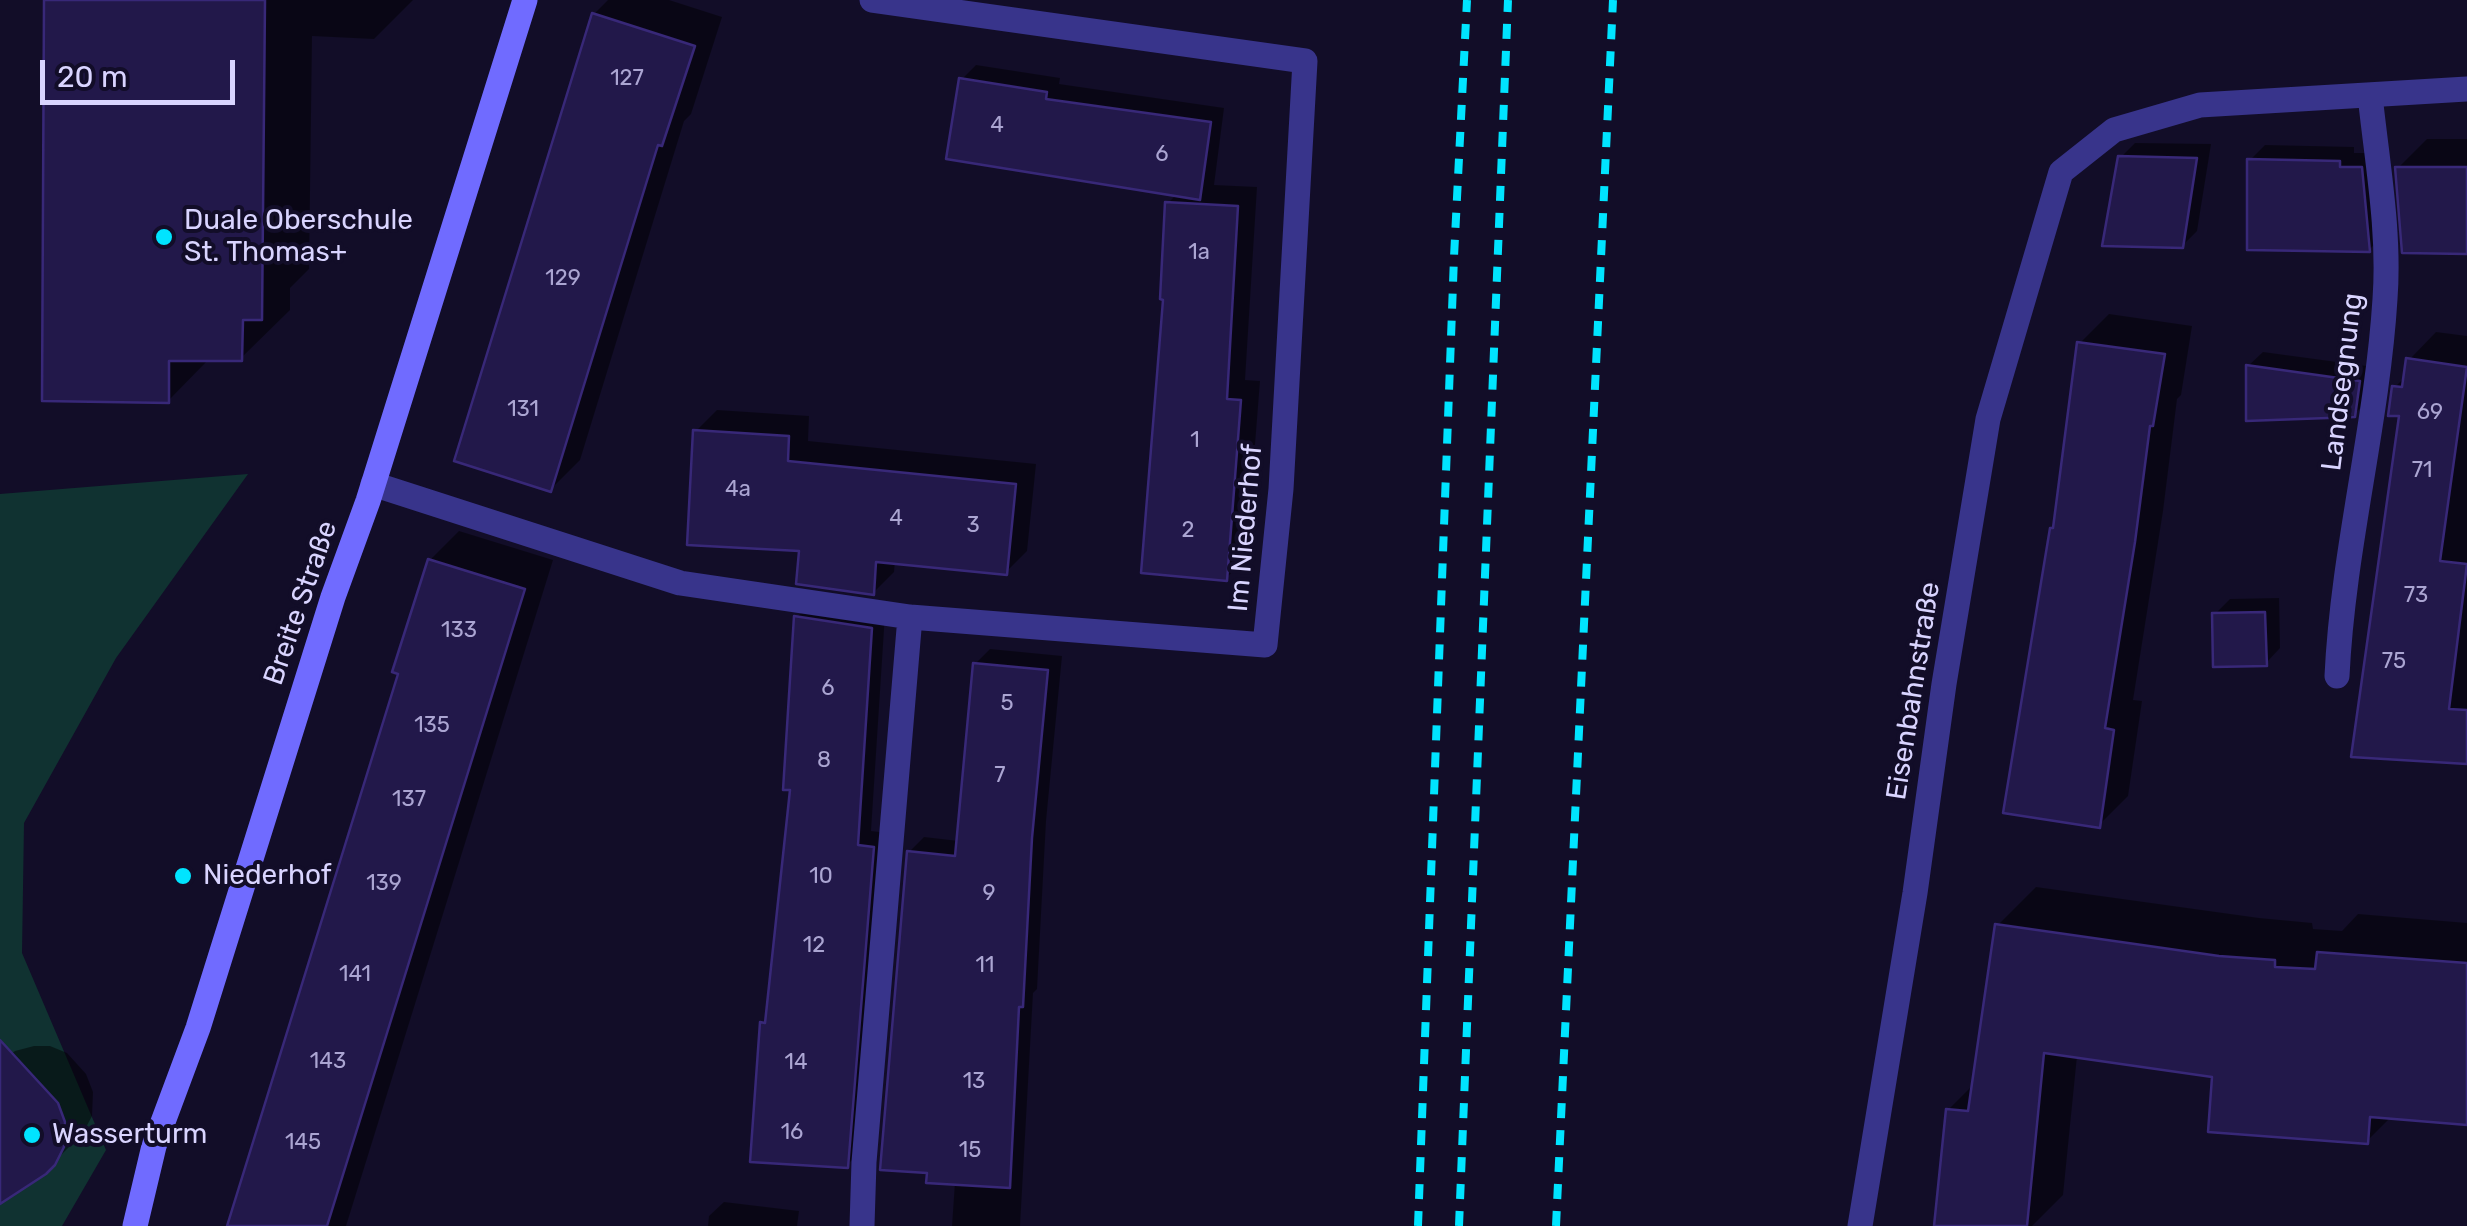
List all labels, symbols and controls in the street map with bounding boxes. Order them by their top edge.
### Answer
scale bar [45,40,240,102]
text: 20 m [57,59,128,95]
house number: 127 [610,66,644,92]
house number: 4 [990,113,1004,139]
house number: 6 [1155,142,1169,168]
place label: Duale Oberschule St. Thomas+ [184,204,413,270]
marker: Duale Oberschule St. Thomas+ [153,226,175,248]
house number: 1a [1188,240,1210,266]
house number: 129 [545,266,581,292]
street label: Landsegnung [2315,291,2371,473]
house number: 131 [507,397,539,423]
house number: 69 [2417,400,2443,426]
house number: 1 [1190,428,1200,454]
street label: Im Niederhof [1222,443,1270,613]
house number: 71 [2412,458,2432,484]
house number: 4a [725,477,751,503]
house number: 4 [889,506,903,532]
house number: 3 [966,513,980,539]
street label: Breite Straße [257,516,345,690]
house number: 2 [1182,518,1194,544]
street label: Eisenbahnstraße [1880,580,1948,802]
house number: 73 [2404,583,2428,609]
house number: 133 [441,618,477,644]
house number: 75 [2382,649,2406,675]
house number: 6 [821,676,835,702]
house number: 5 [1000,691,1014,717]
house number: 135 [414,713,450,739]
house number: 8 [817,748,831,774]
house number: 7 [994,763,1006,789]
house number: 137 [392,787,426,813]
place label: Niederhof [203,859,332,893]
house number: 10 [809,864,833,890]
marker: Niederhof [172,865,194,887]
house number: 139 [366,871,402,897]
house number: 9 [982,881,996,907]
house number: 12 [803,933,825,959]
house number: 11 [976,953,994,979]
house number: 141 [339,962,371,988]
house number: 143 [310,1049,346,1075]
house number: 14 [784,1050,808,1076]
house number: 13 [963,1069,985,1095]
place label: Wasserturm [52,1118,207,1152]
house number: 16 [781,1120,803,1146]
marker: Wasserturm [21,1124,43,1146]
house number: 145 [285,1130,321,1156]
house number: 15 [959,1138,981,1164]

